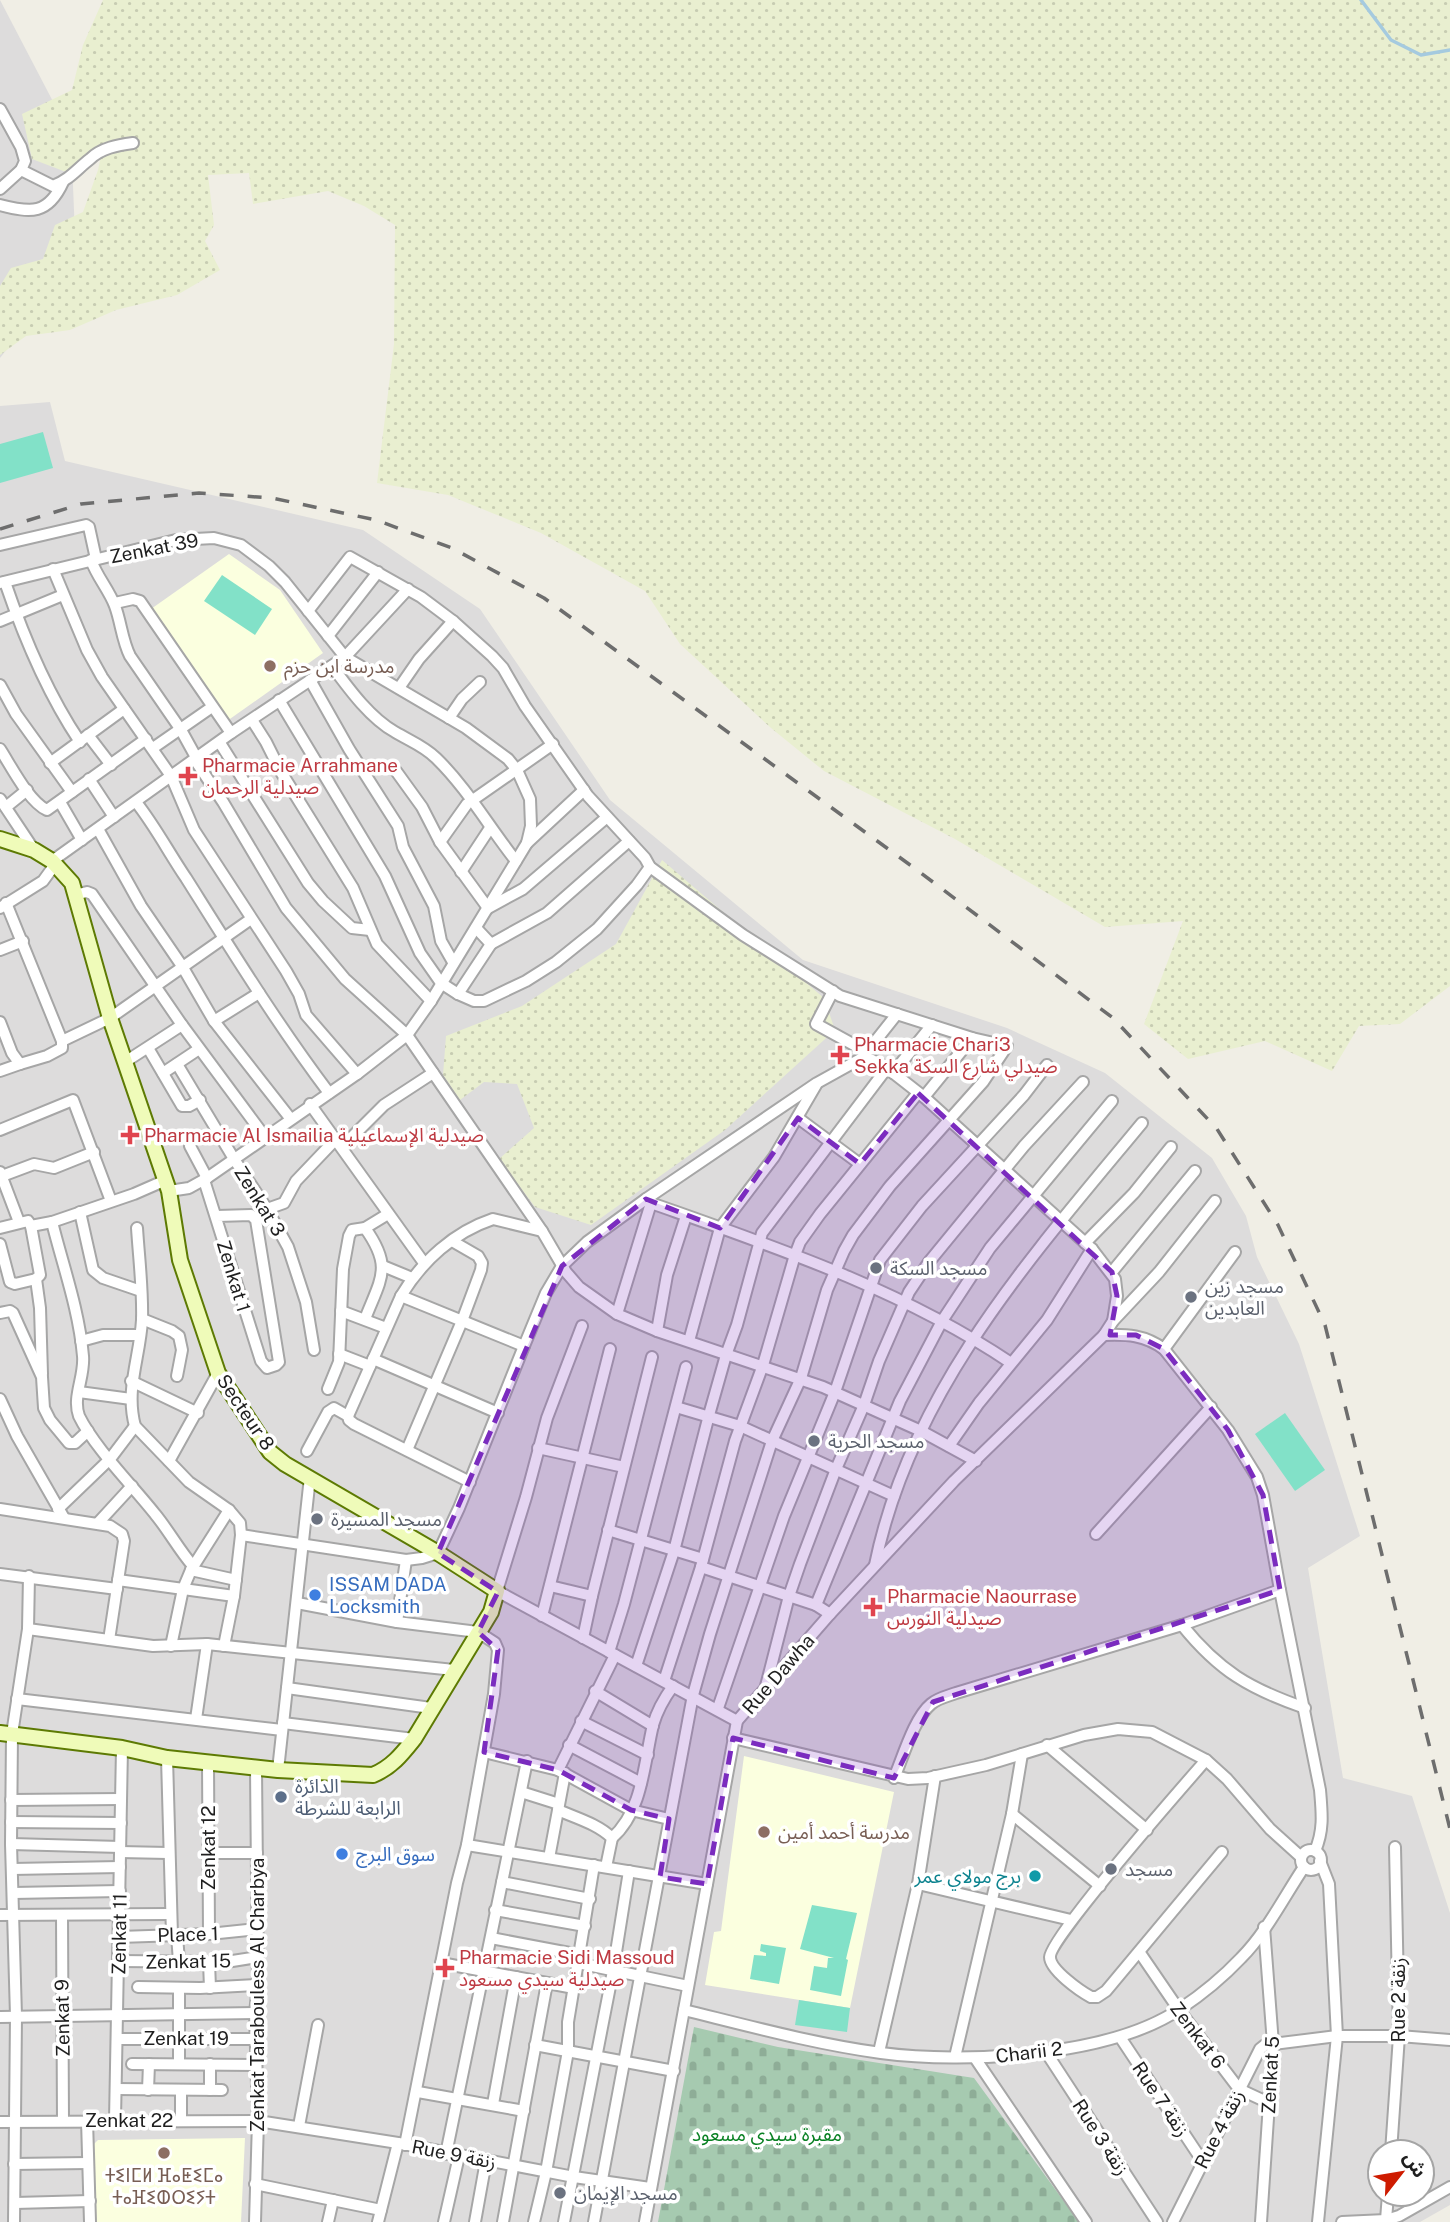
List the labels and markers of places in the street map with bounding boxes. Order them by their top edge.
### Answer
place label: مدرسة ابن حزم [284,655,395,681]
marker: مدرسة ابن حزم [262,658,278,674]
place label: Pharmacie Arrahmane صيدلية الرحمان [202,754,398,799]
marker: Pharmacie Arrahmane صيدلية الرحمان [180,768,196,784]
place label: Pharmacie Chari3 Sekka صيدلي شارع السكة [854,1033,1058,1081]
marker: Pharmacie Chari3 Sekka صيدلي شارع السكة [832,1047,848,1063]
place label: Pharmacie Al Ismailia صيدلية الإسماعيلية [144,1124,484,1148]
marker: Pharmacie Al Ismailia صيدلية الإسماعيلية [122,1127,138,1143]
place label: مسجد السكة [890,1257,987,1279]
marker: مسجد السكة [868,1260,884,1276]
place label: مسجد زين العابدين [1205,1275,1284,1320]
marker: مسجد زين العابدين [1183,1289,1199,1305]
place label: مسجد الحرية [828,1430,924,1453]
marker: مسجد الحرية [806,1433,822,1449]
place label: مسجد المسيرة [331,1508,442,1531]
marker: مسجد المسيرة [309,1511,325,1527]
place label: ISSAM DADA Locksmith [329,1573,447,1617]
place label: Pharmacie Naourrase صيدلية النورس [887,1585,1077,1630]
marker: ISSAM DADA Locksmith [307,1587,323,1603]
marker: Pharmacie Naourrase صيدلية النورس [865,1599,881,1615]
place label: الدائرة الرابعة للشرطة [295,1775,401,1820]
marker: الدائرة الرابعة للشرطة [273,1789,289,1805]
place label: مدرسة أحمد أمين [778,1821,910,1844]
marker: مدرسة أحمد أمين [756,1824,772,1840]
place label: سوق البرج [356,1843,435,1868]
marker: سوق البرج [334,1846,350,1862]
place label: مسجد [1125,1858,1173,1880]
marker: مسجد [1103,1861,1119,1877]
place label: برج مولاي عمر [913,1865,1021,1891]
marker: برج مولاي عمر [1027,1868,1043,1884]
place label: Pharmacie Sidi Massoud صيدلية سيدي مسعود [459,1946,675,1994]
marker: Pharmacie Sidi Massoud صيدلية سيدي مسعود [437,1960,453,1976]
marker: ⵜⵉⵏⵎⵍ ⴼⴰⵟⵉⵎⴰ ⵜⴰⴼⵉⵀⵔⵉⵢⵜ [156,2145,172,2161]
place label: ⵜⵉⵏⵎⵍ ⴼⴰⵟⵉⵎⴰ ⵜⴰⴼⵉⵀⵔⵉⵢⵜ [105,2164,223,2208]
place label: مسجد الإيمان [574,2182,678,2206]
marker: مسجد الإيمان [552,2185,568,2201]

